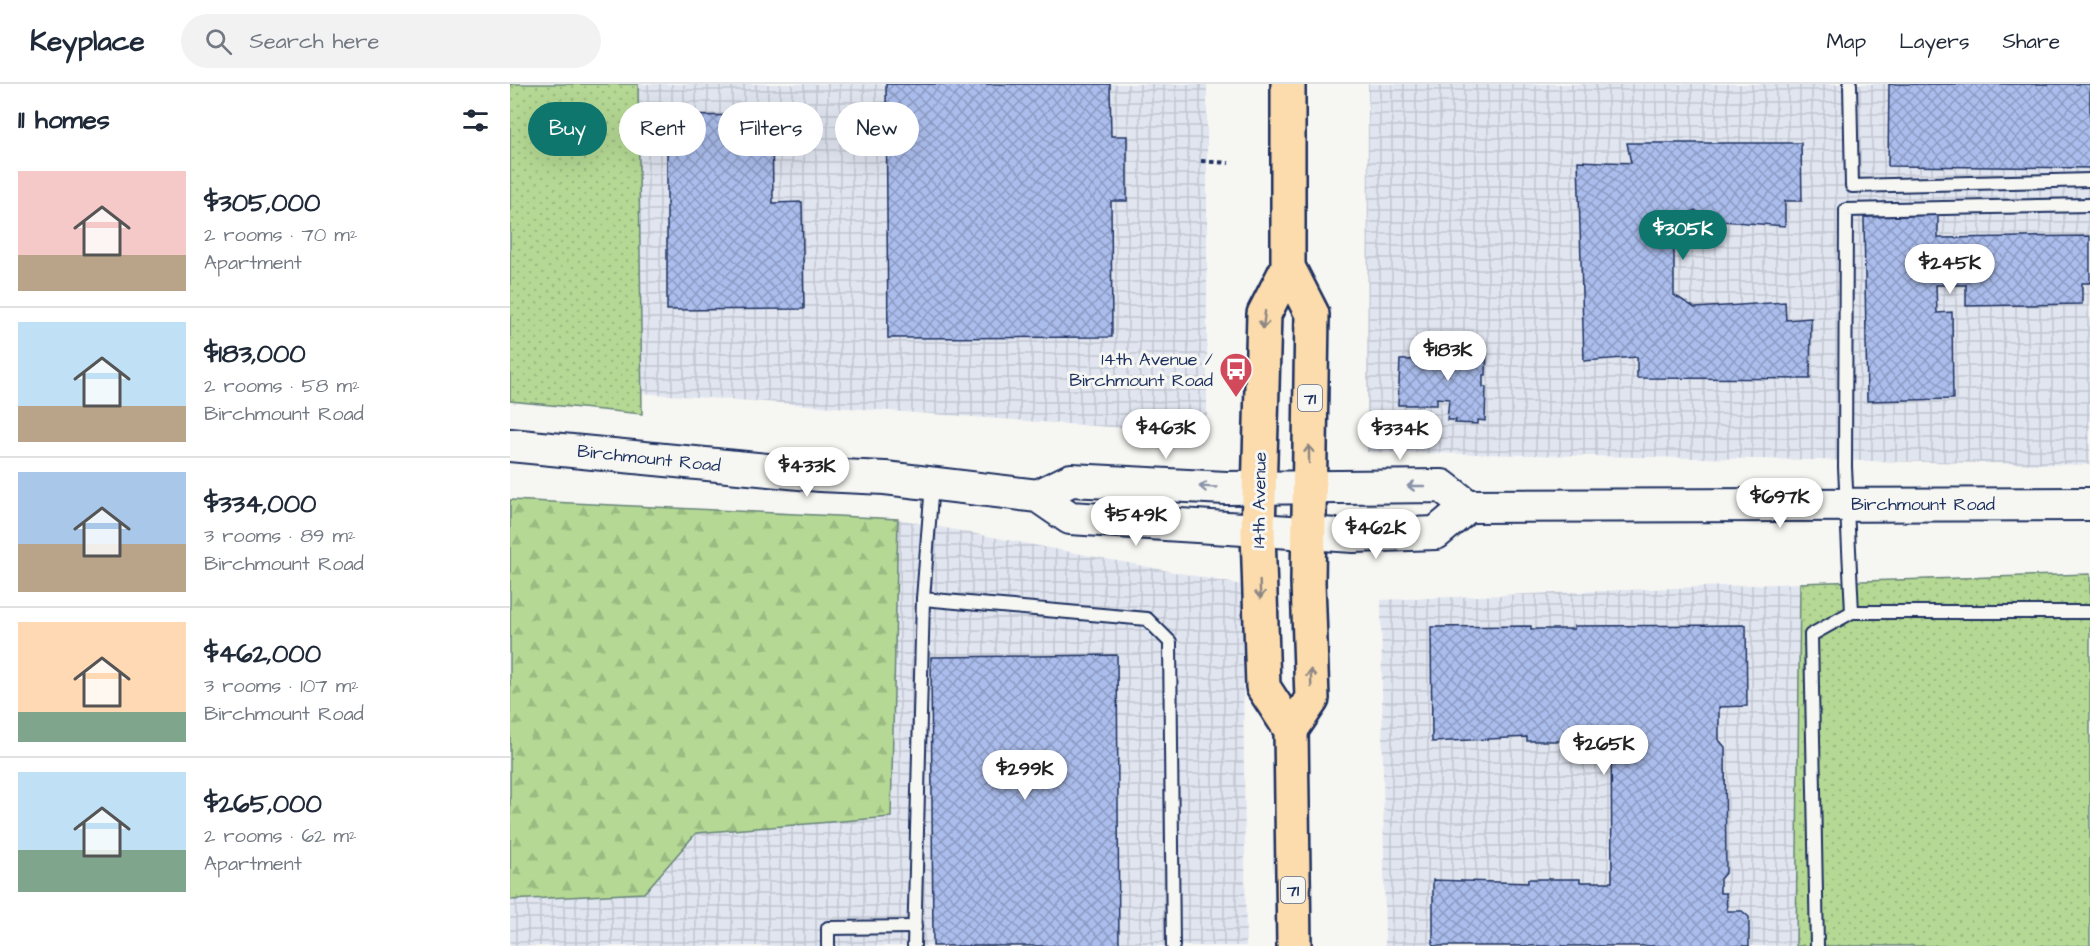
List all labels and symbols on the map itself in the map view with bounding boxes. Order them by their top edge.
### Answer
pin: $305K [1641,210,1725,261]
pin: $245K [1908,244,1992,295]
one-way arrow [1259,310,1270,329]
pin: $183K [1406,331,1490,382]
place label: 14th Avenue / Birchmount Road [1069,347,1213,393]
bus stop icon: 14th Avenue / Birchmount Road [1218,351,1254,398]
road number: 71 [1298,385,1322,411]
pin: $463K [1124,409,1208,460]
pin: $334K [1358,410,1442,461]
street label: Birchmount Road [576,439,722,478]
one-way arrow [1303,445,1315,465]
pin: $433K [765,447,849,498]
street label: 14th Avenue [1246,451,1273,548]
pin: $697K [1738,478,1822,529]
one-way arrow [1407,480,1427,492]
one-way arrow [1198,481,1218,492]
street label: Birchmount Road [1851,492,1995,517]
pin: $549K [1094,496,1178,547]
pin: $462K [1334,509,1418,560]
one-way arrow [1254,580,1266,600]
one-way arrow [1305,669,1317,689]
pin: $265K [1562,725,1646,776]
pin: $299K [983,750,1067,801]
road number: 71 [1281,877,1305,903]

